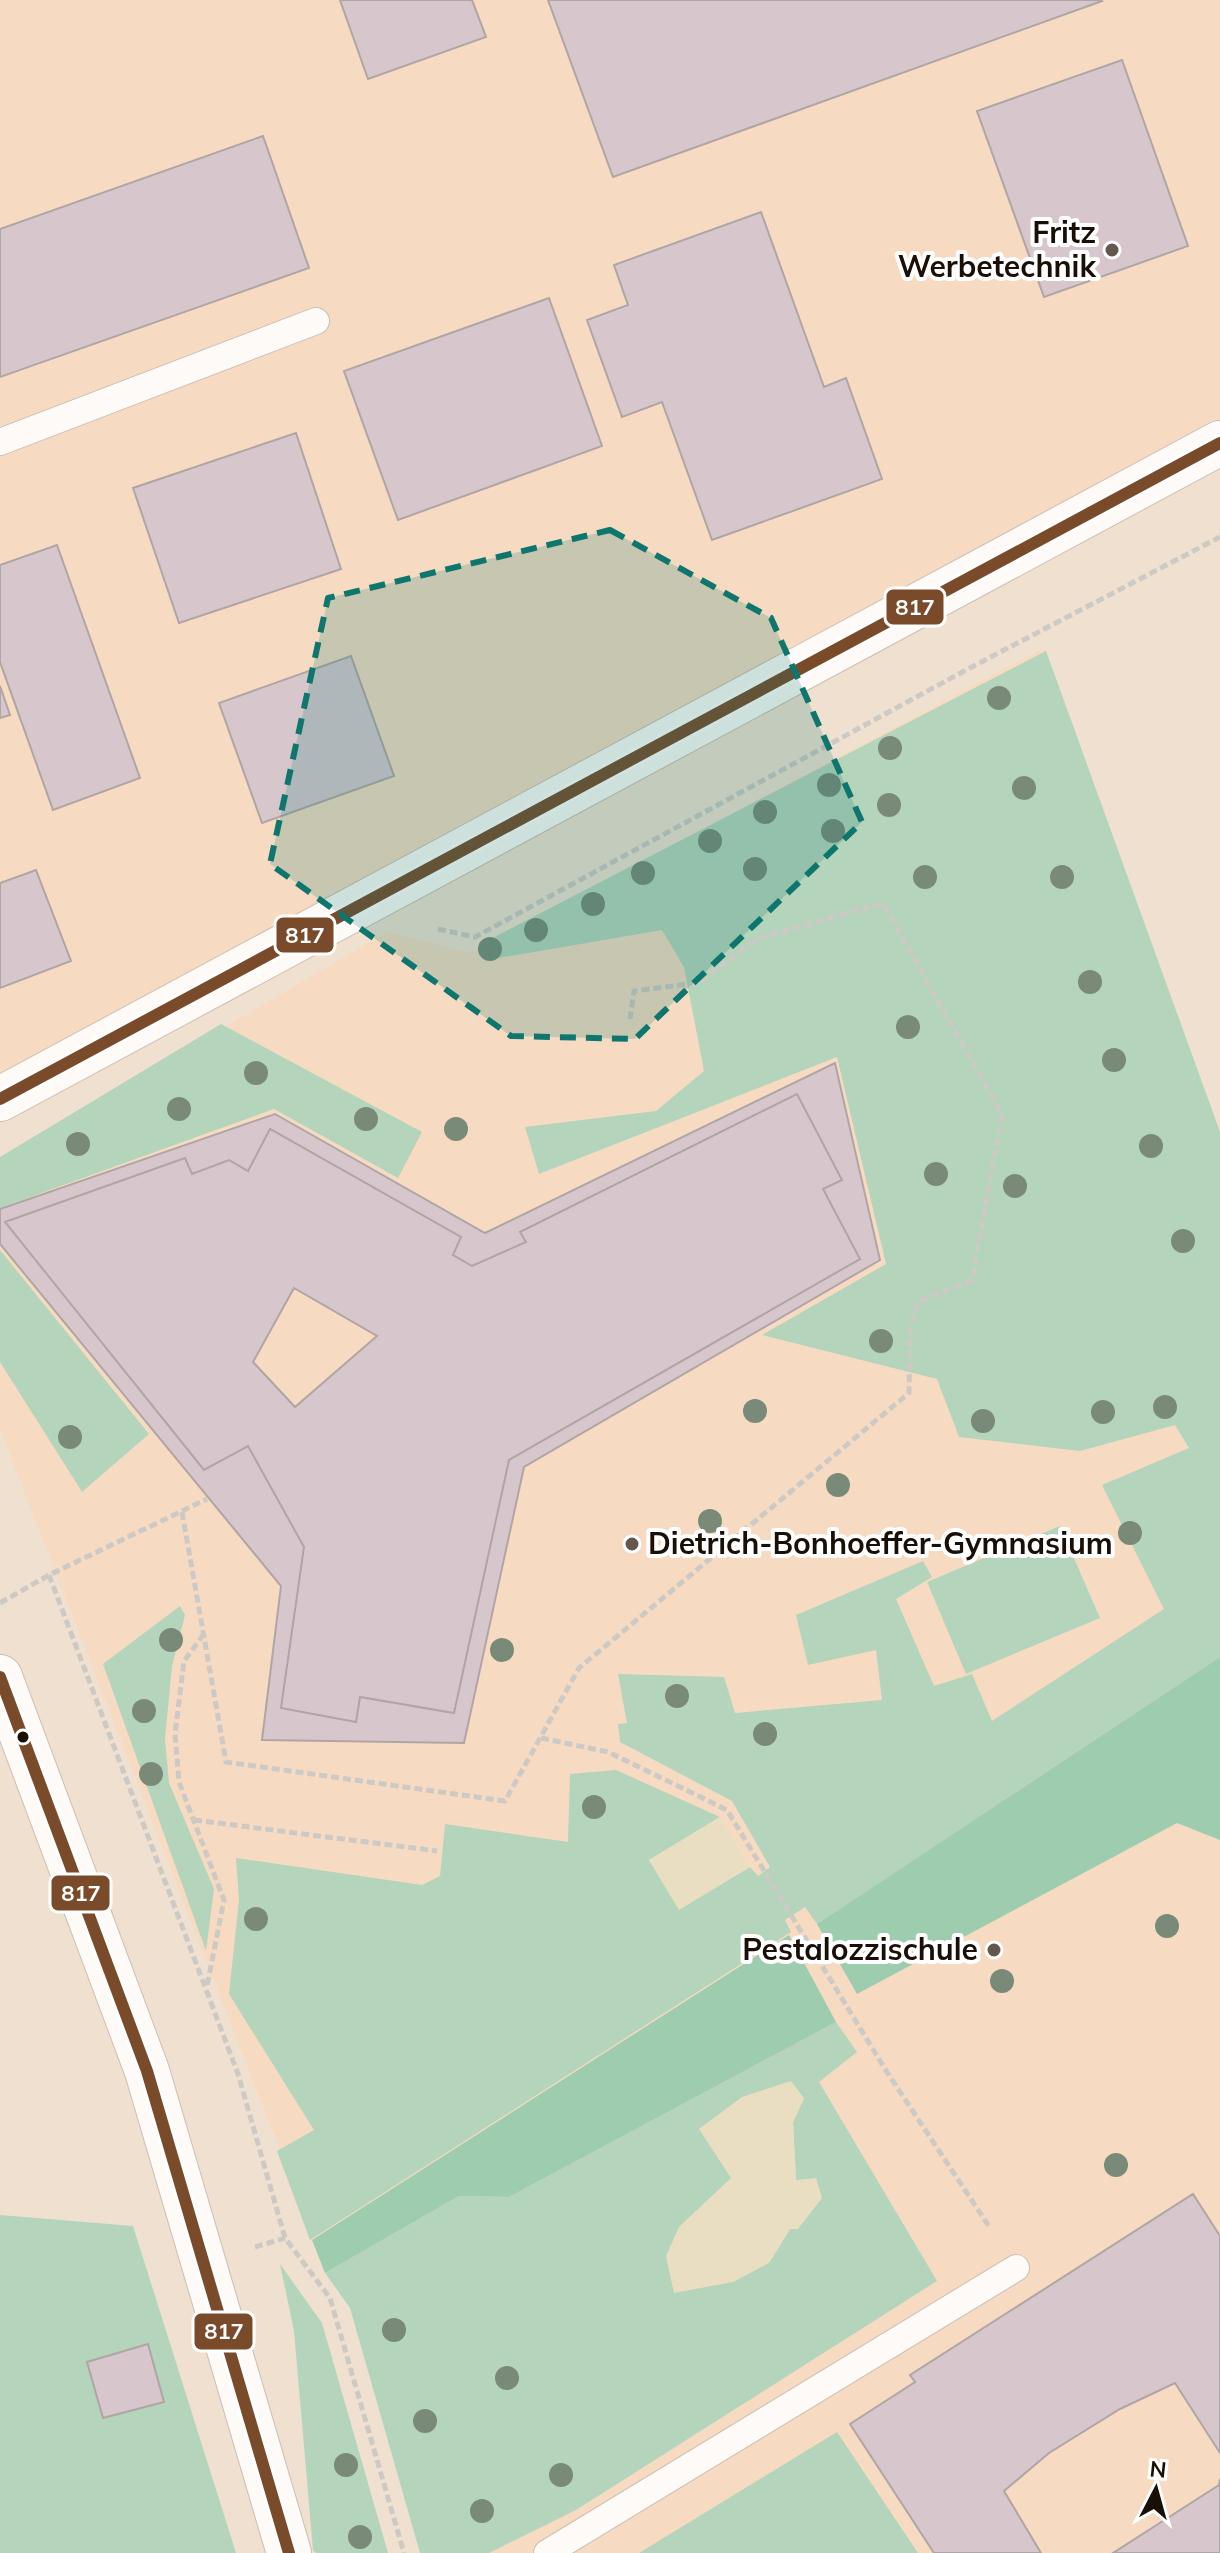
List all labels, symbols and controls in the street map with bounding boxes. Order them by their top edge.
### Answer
place label: Fritz Werbetechnik [898,213,1097,285]
marker: Fritz Werbetechnik [1103,241,1121,259]
line badge: 817 [885,588,945,626]
text: 817 [895,593,935,621]
line badge: 817 [275,916,335,954]
text: 817 [285,921,325,949]
place label: Dietrich-Bonhoeffer-Gymnasium [648,1524,1113,1562]
marker: Dietrich-Bonhoeffer-Gymnasium [623,1535,641,1553]
unlabelled marker [15,1729,31,1745]
line badge: 817 [50,1874,111,1912]
text: 817 [61,1879,101,1907]
place label: Pestalozzischule [742,1930,978,1968]
marker: Pestalozzischule [985,1941,1003,1959]
line badge: 817 [193,2312,254,2351]
text: 817 [204,2317,244,2345]
north arrow [1116,2449,1196,2529]
text: N [1148,2454,1168,2484]

